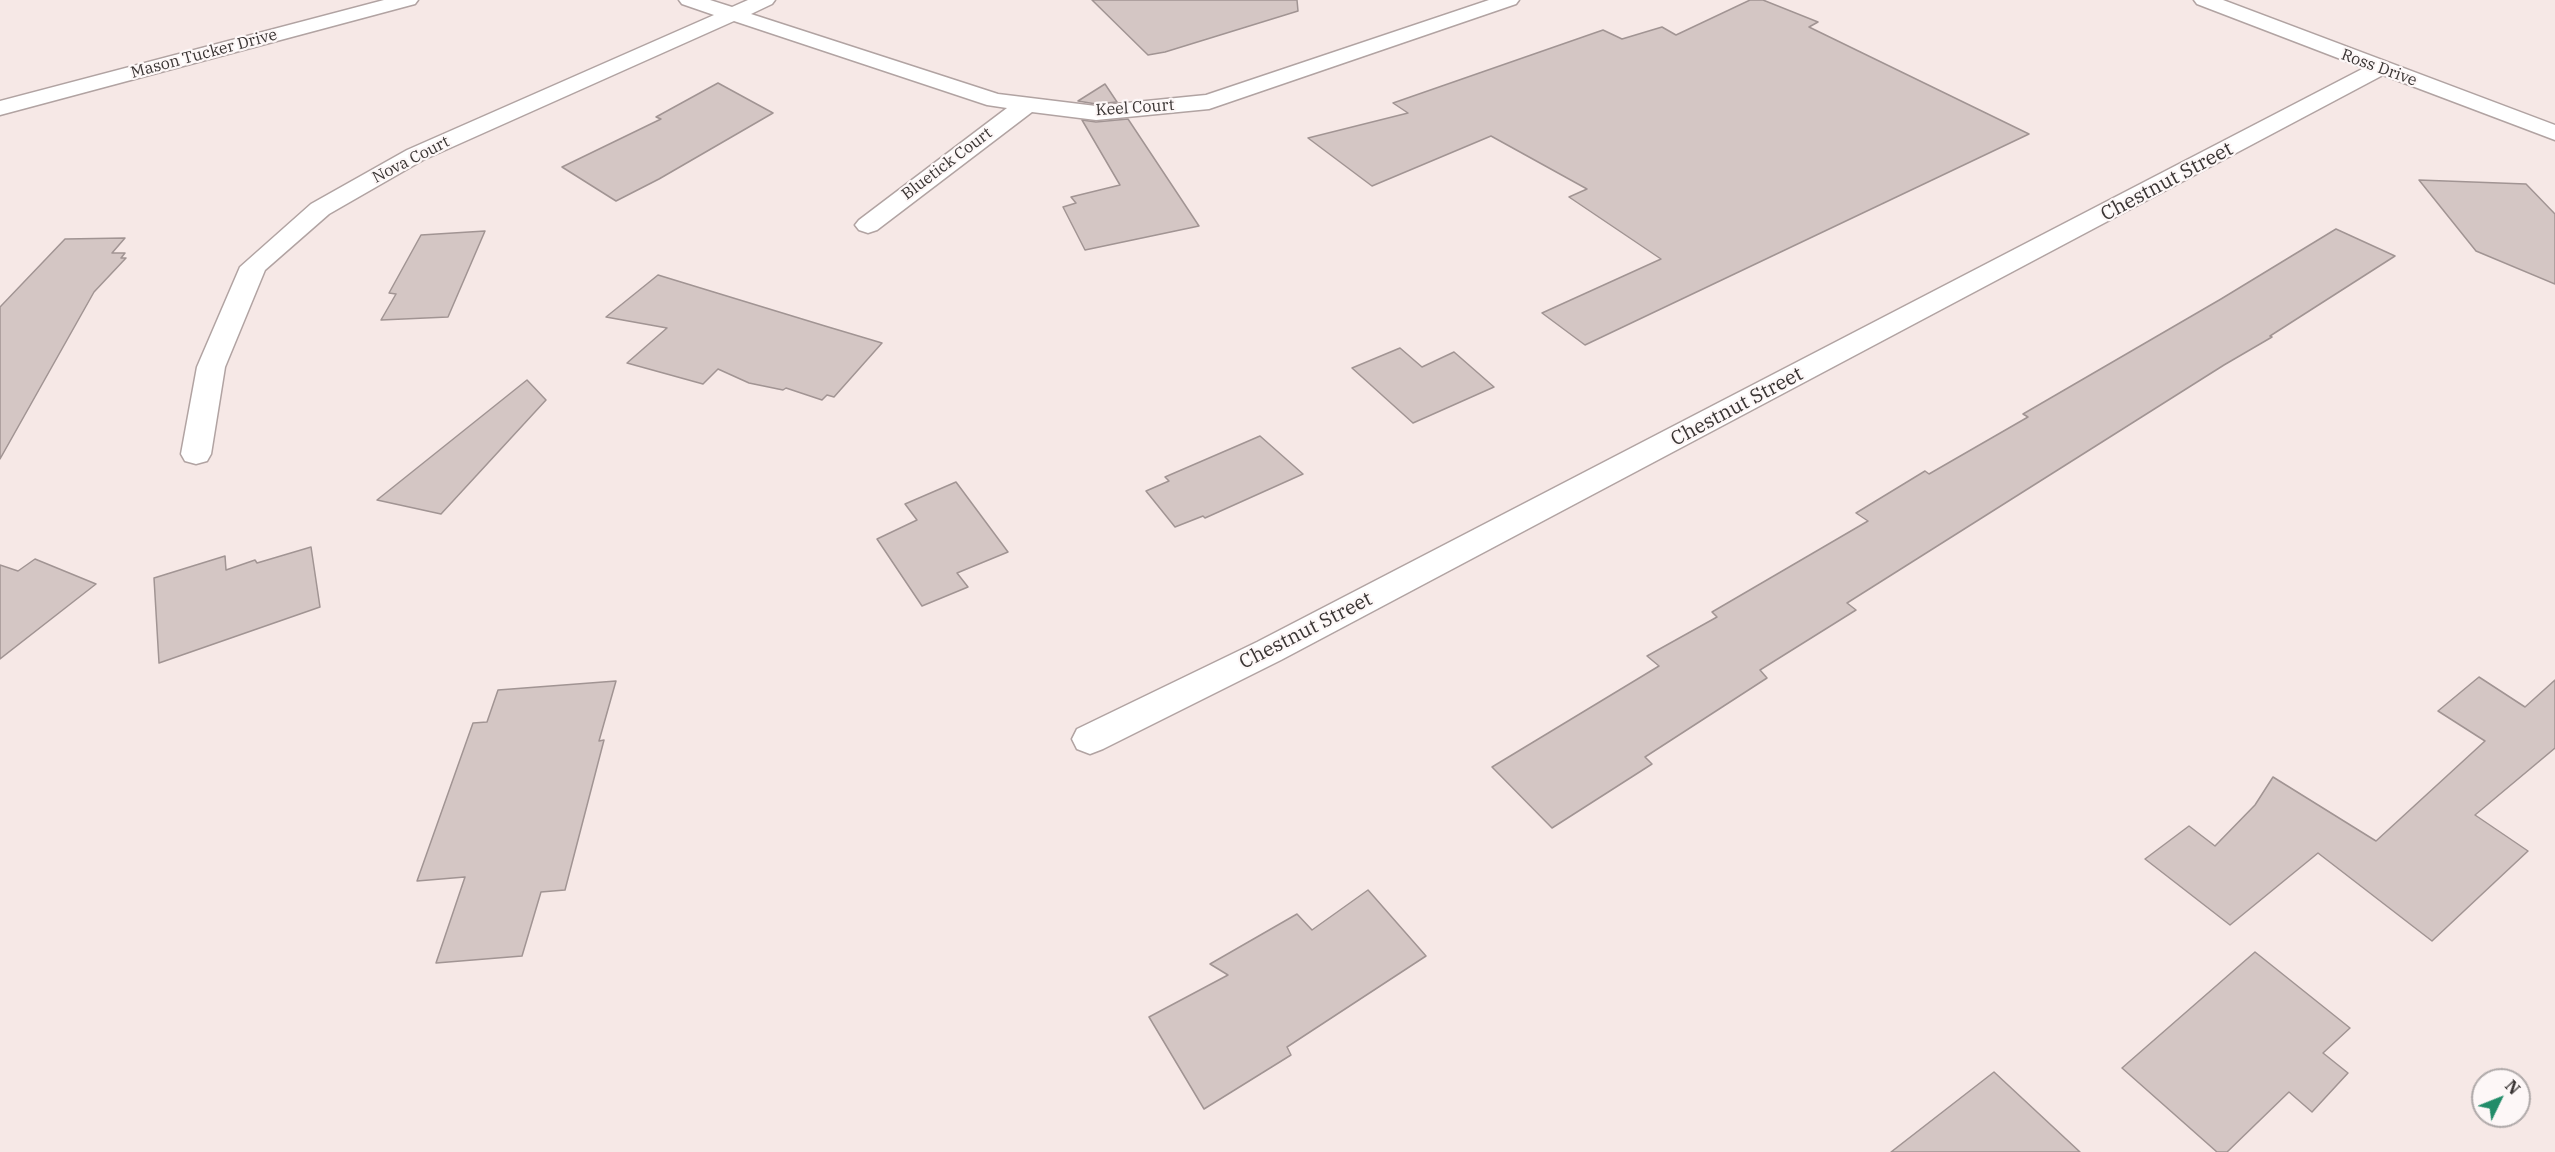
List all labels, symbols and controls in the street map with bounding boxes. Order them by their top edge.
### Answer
street label: Mason Tucker Drive [129,25,279,83]
street label: Ross Drive [2339,45,2419,91]
street label: Keel Court [1095,96,1175,120]
street label: Bluetick Court [898,124,996,204]
street label: Nova Court [369,132,453,188]
street label: Chestnut Street [2097,137,2237,227]
street label: Chestnut Street [1667,362,1807,452]
street label: Chestnut Street [1236,587,1376,675]
north arrow [2471,1068,2531,1128]
text: N [2501,1076,2524,1099]

